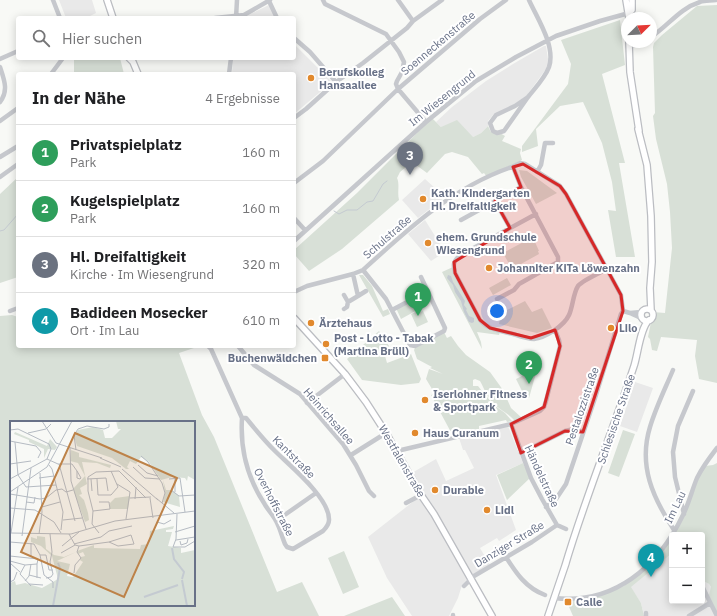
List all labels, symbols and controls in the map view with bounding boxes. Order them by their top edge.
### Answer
street label: Soenneckenstraße [398,8,478,78]
north arrow [621,12,657,48]
search box [16,16,296,60]
icon: search [30,27,52,49]
text: Hier suchen [62,29,142,48]
place label: Berufskolleg Hansaallee [319,65,385,92]
street label: Im Wiesengrund [406,67,478,129]
marker: Berufskolleg Hansaallee [306,73,316,83]
text: In der Nähe [32,87,126,109]
text: 4 Ergebnisse [205,90,280,107]
text: Privatspielplatz [70,135,182,154]
pin: 3 [397,142,423,175]
text: 1 [41,144,49,161]
text: 160 m [242,144,280,161]
text: Park [70,154,96,171]
place label: Kath. Kindergarten Hl. Dreifaltigkeit [431,186,530,213]
text: Kugelspielplatz [70,191,180,210]
marker: Kath. Kindergarten Hl. Dreifaltigkeit [418,194,428,204]
text: 2 [41,200,49,217]
text: 160 m [242,200,280,217]
text: Park [70,210,96,227]
street label: Schulstraße [360,212,414,262]
place label: ehem. Grundschule Wiesengrund [436,230,537,257]
marker: ehem. Grundschule Wiesengrund [423,238,433,248]
text: Hl. Dreifaltigkeit [70,247,186,266]
text: 3 [41,256,49,273]
text: 320 m [242,256,280,273]
place label: Johanniter KiTa Löwenzahn [497,261,640,275]
marker: Johanniter KiTa Löwenzahn [484,263,494,273]
text: Kirche · Im Wiesengrund [70,266,214,283]
pin: 1 [405,283,431,316]
your location [487,301,507,321]
text: Badideen Mosecker [70,303,208,322]
text: 4 [41,312,49,329]
text: 610 m [242,312,280,329]
place label: Ärztehaus [319,316,372,330]
marker: Ärztehaus [306,318,316,328]
place label: Lilo [619,321,638,335]
text: Ort · Im Lau [70,322,139,339]
marker: Lilo [606,323,616,333]
place label: Post - Lotto - Tabak (Martina Brüll) [334,331,434,358]
marker: Post - Lotto - Tabak (Martina Brüll) [321,339,331,349]
place label: Buchenwäldchen [228,351,317,365]
pin: 2 [516,351,542,384]
marker: Buchenwäldchen [320,353,330,363]
street label: Pestalozzistraße [562,365,602,447]
street label: Schlesische Straße [594,372,638,466]
street label: Heinrichsallee [301,385,357,447]
place label: Iserlohner Fitness & Sportpark [433,387,528,414]
marker: Iserlohner Fitness & Sportpark [420,395,430,405]
inset map [10,421,195,606]
street label: Westfalenstraße [376,422,428,500]
place label: Haus Curanum [423,426,499,440]
marker: Haus Curanum [410,428,420,438]
street label: Kantstraße [270,433,318,481]
street label: Händelstraße [521,442,563,510]
street label: Overhoffstraße [251,466,297,538]
place label: Durable [443,483,484,497]
marker: Durable [430,485,440,495]
street label: Im Lau [661,489,689,525]
place label: Lidl [495,503,515,517]
marker: Lidl [482,505,492,515]
street label: Danziger Straße [472,518,546,570]
map controls [669,532,705,604]
button: + [669,532,705,568]
pin: 4 [638,544,664,577]
button: − [669,568,705,604]
place label: Calle [576,595,602,609]
marker: Calle [563,597,573,607]

